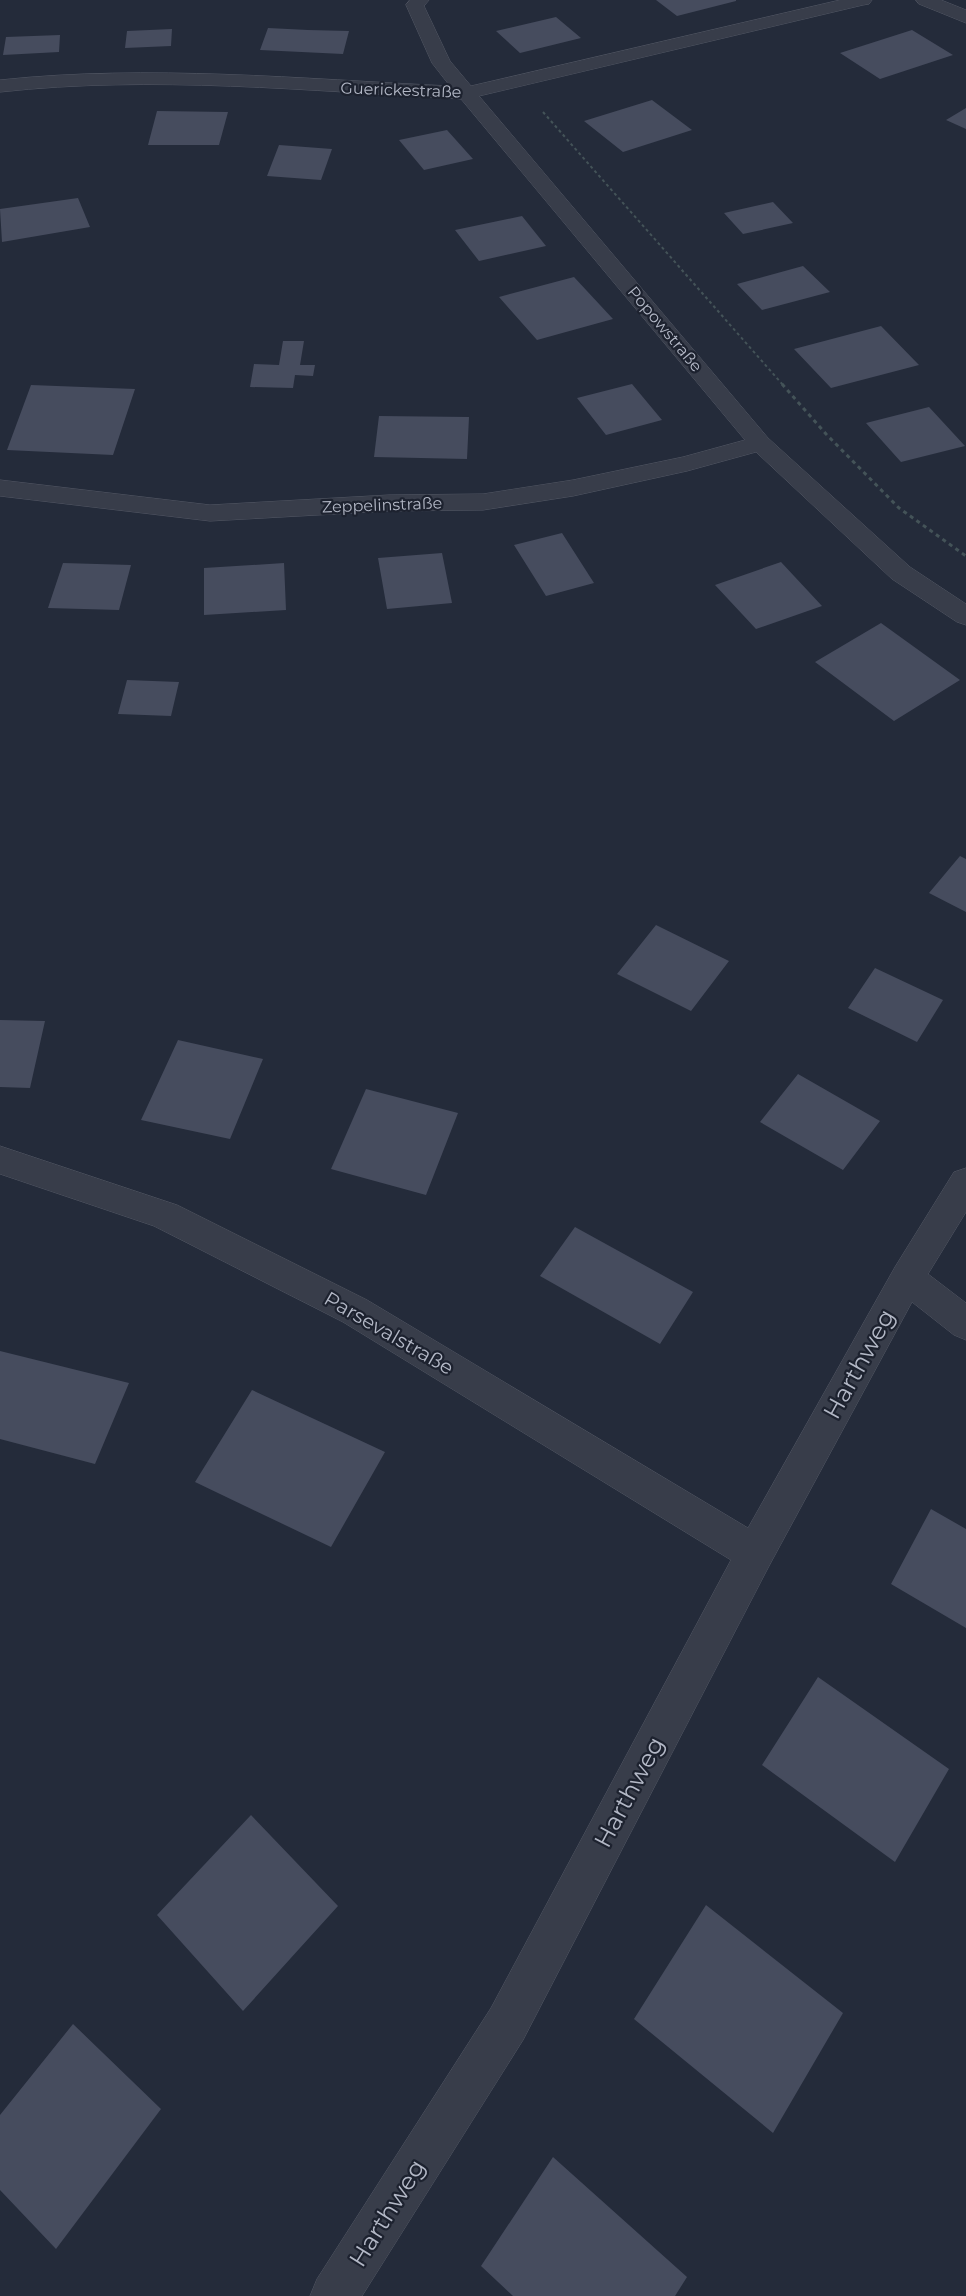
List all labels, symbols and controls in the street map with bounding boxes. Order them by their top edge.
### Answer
street label: Guerickestraße [340,78,462,102]
street label: Popowstraße [624,282,706,376]
street label: Zeppelinstraße [321,493,443,517]
street label: Parsevalstraße [320,1286,458,1380]
street label: Harthweg [817,1304,901,1424]
street label: Harthweg [588,1732,670,1852]
street label: Harthweg [343,2154,431,2272]

